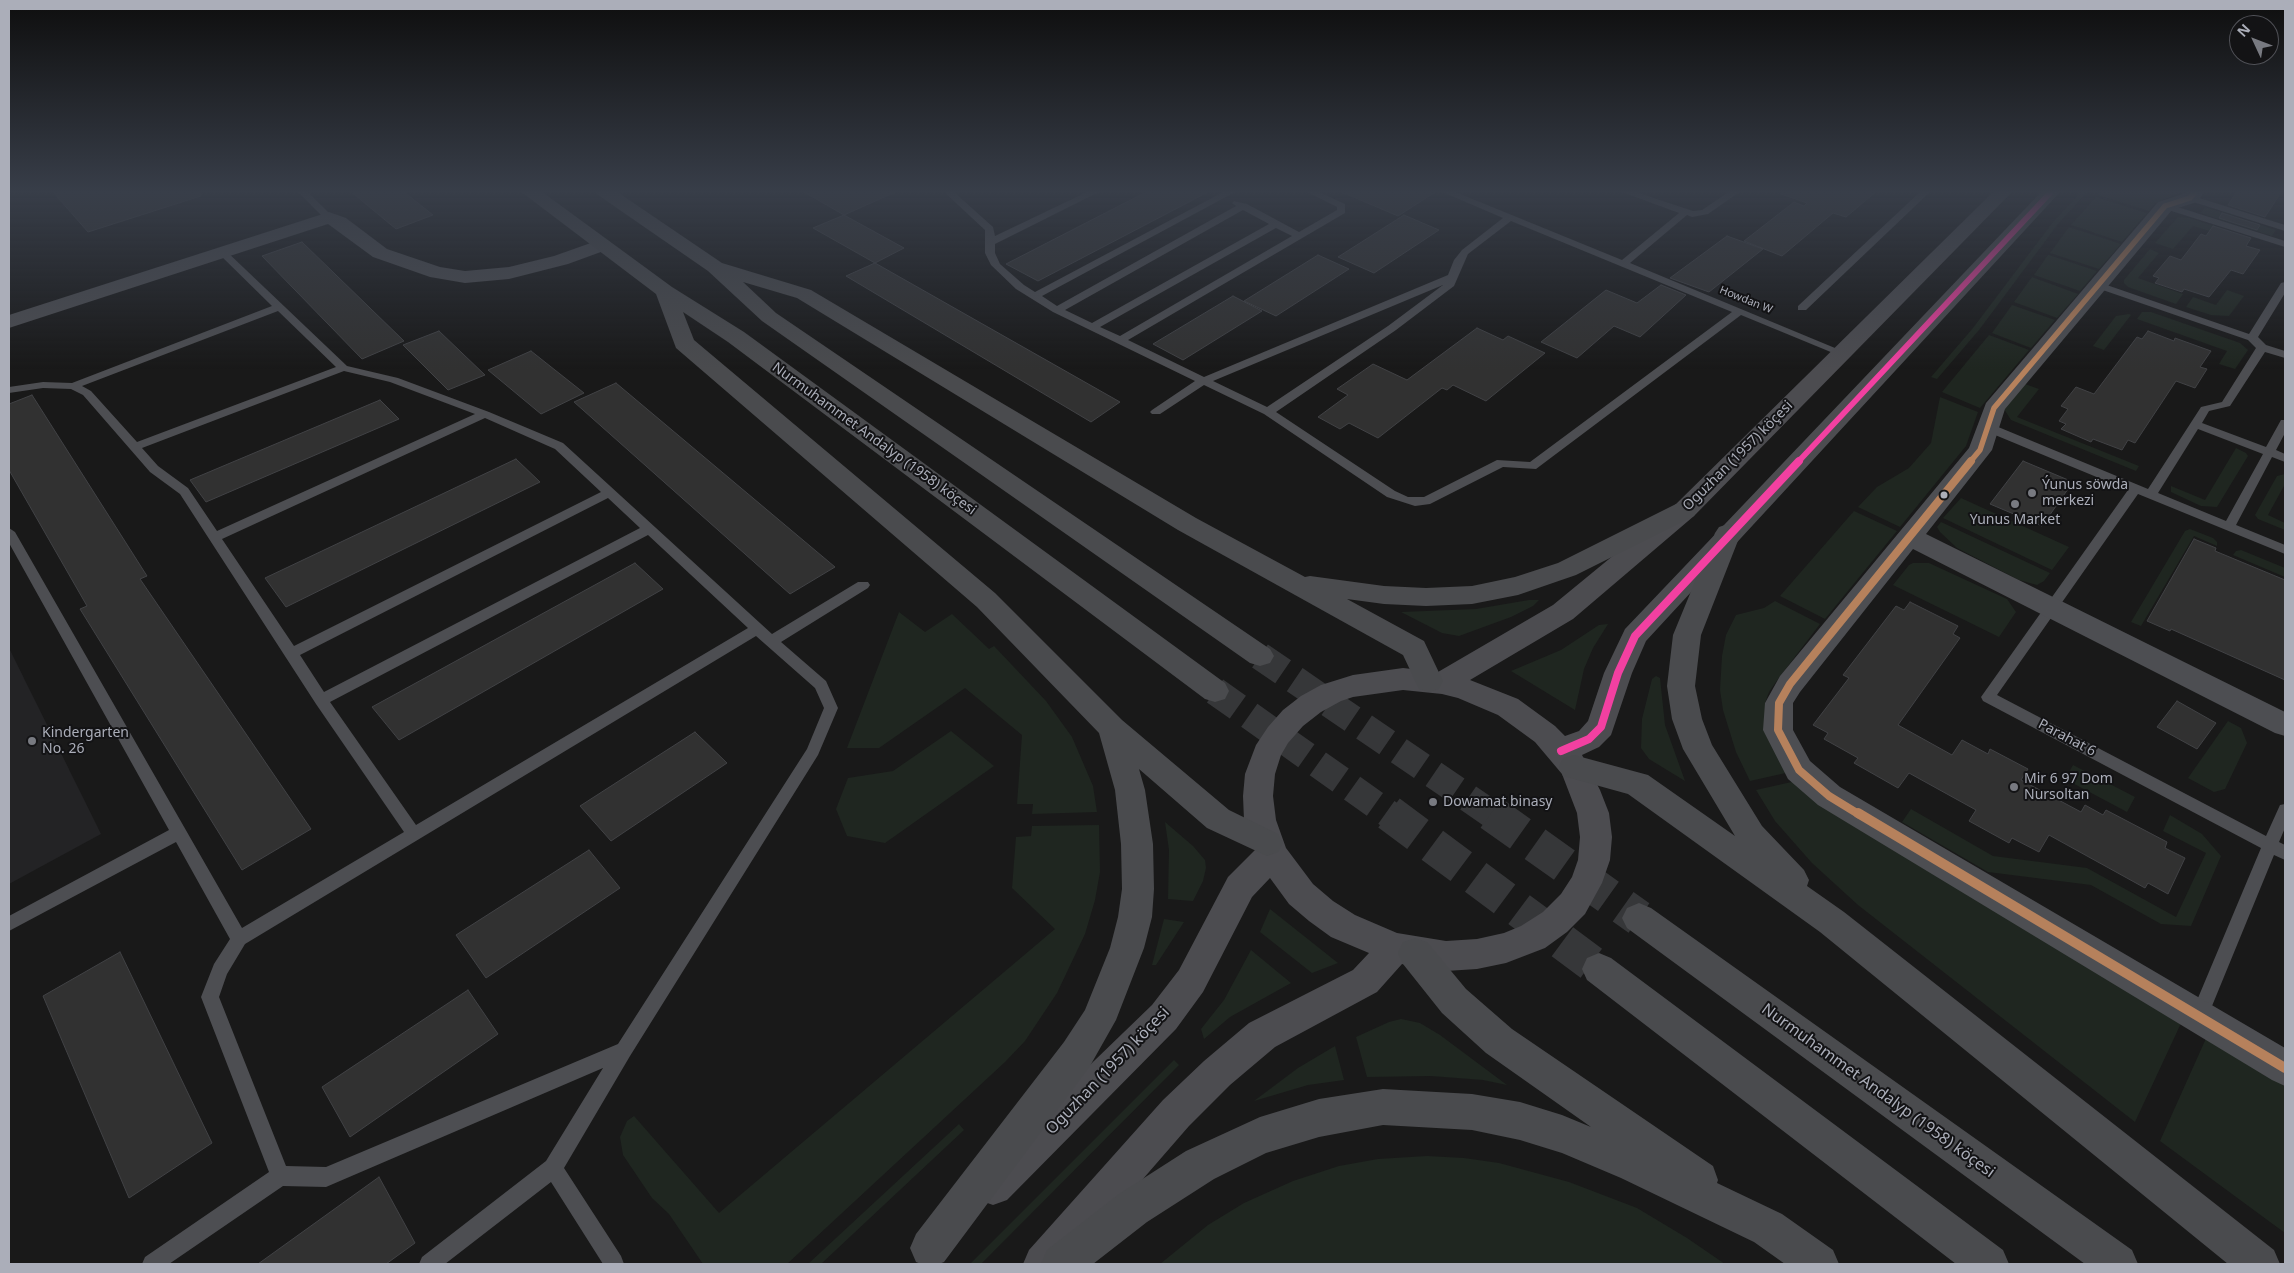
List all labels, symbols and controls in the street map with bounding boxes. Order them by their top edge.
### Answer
north arrow [2229,15,2279,65]
text: N [2233,19,2254,41]
street label: Howdan W [1718,283,1774,317]
street label: Nurmuhammet Andalyp (1958) köçesi [769,359,979,519]
street label: Oguzhan (1957) köçesi [1680,398,1796,514]
place label: Ýunus söwda merkezi [2042,477,2128,510]
marker: Ýunus söwda merkezi [2026,487,2038,499]
unlabelled marker [1939,490,1949,500]
marker: Yunus Market [2009,498,2021,510]
place label: Yunus Market [1970,512,2060,528]
street label: Parahat 6 [2035,716,2099,760]
place label: Kindergarten No. 26 [42,725,129,758]
marker: Kindergarten No. 26 [26,735,38,747]
place label: Mir 6 97 Dom Nursoltan [2024,771,2113,804]
marker: Mir 6 97 Dom Nursoltan [2008,781,2020,793]
place label: Dowamat binasy [1443,794,1552,810]
marker: Dowamat binasy [1427,796,1439,808]
street label: Nurmuhammet Andalyp (1958) köçesi [1758,1000,1998,1182]
street label: Oguzhan (1957) köçesi [1042,1003,1174,1139]

